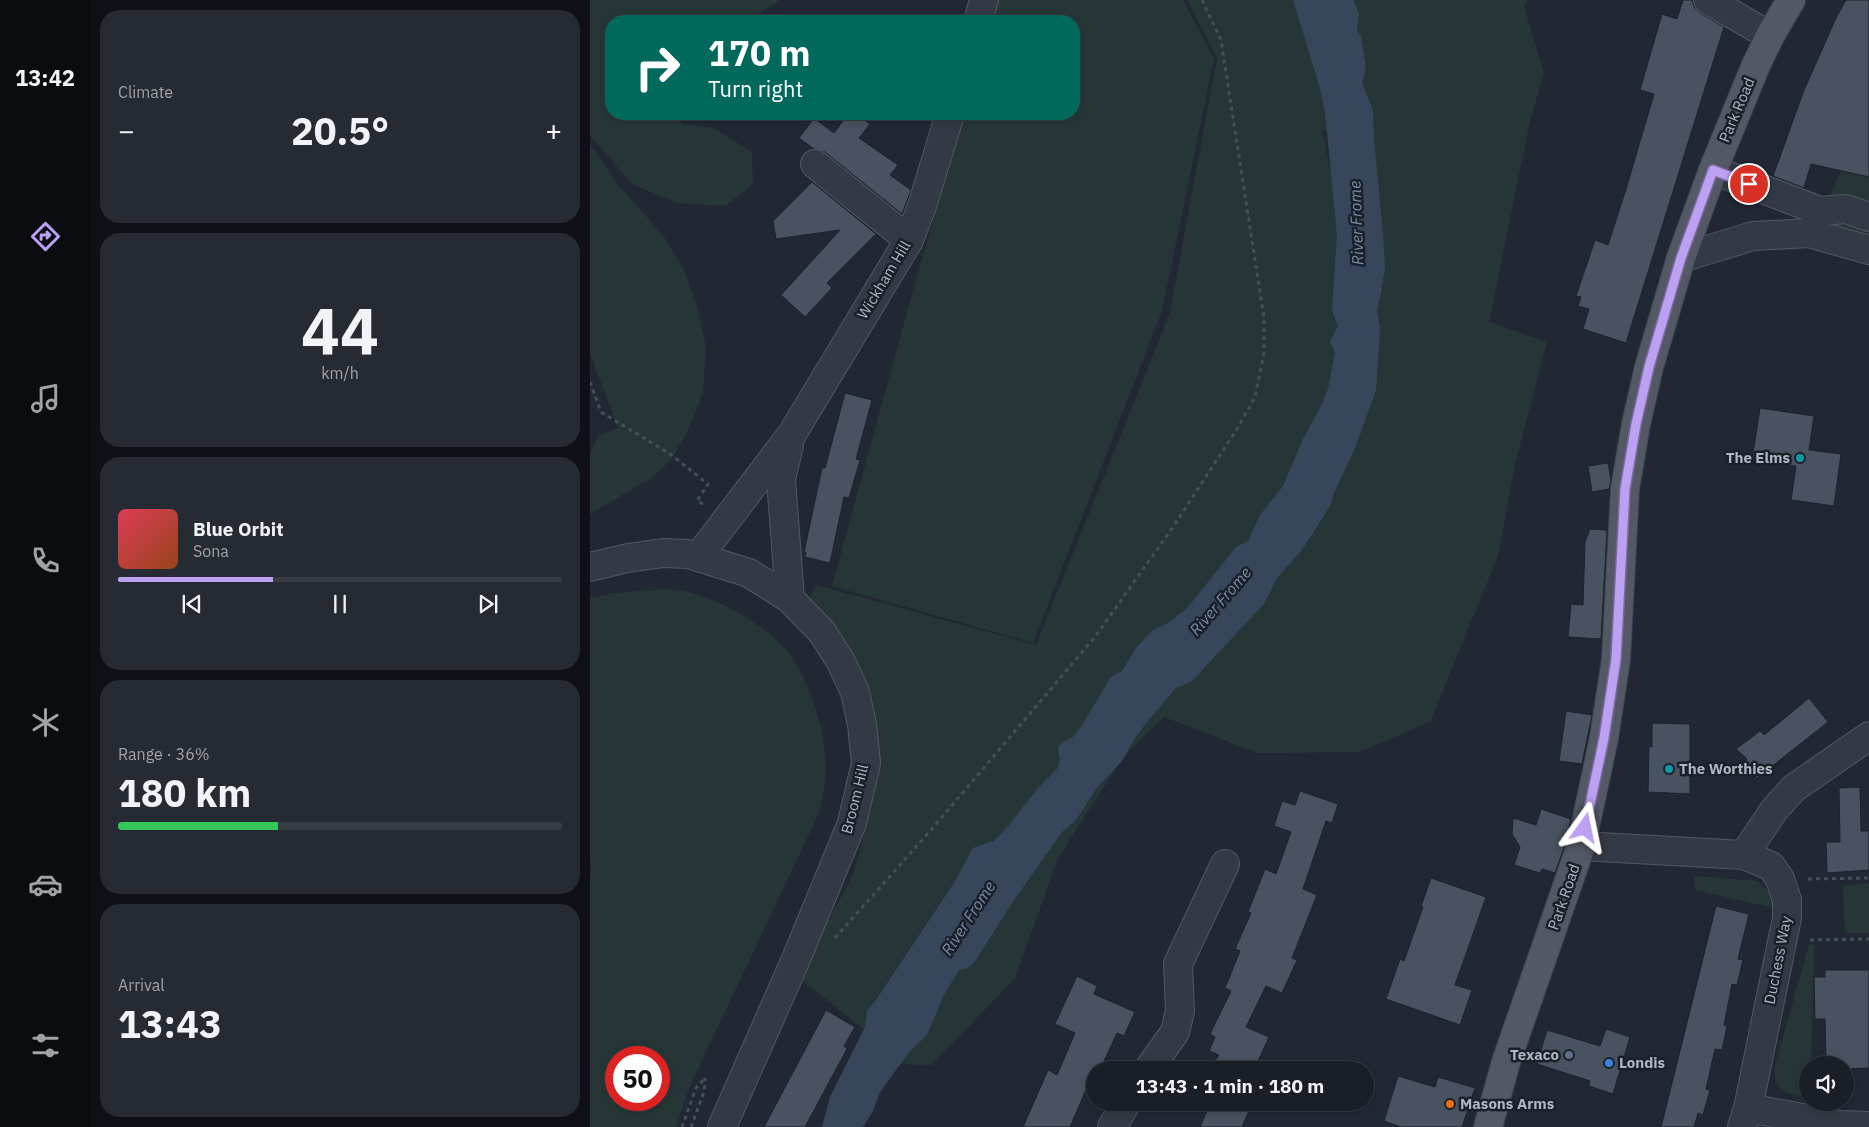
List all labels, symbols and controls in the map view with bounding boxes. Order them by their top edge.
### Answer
text: 170 m [708,30,811,76]
icon: right [625,35,690,100]
text: 13:42 [15,63,75,92]
text: Turn right [708,74,803,103]
street label: Park Road [1714,75,1759,145]
text: Climate [118,82,173,102]
text: 20.5° [291,106,389,155]
text: − [118,112,135,149]
text: + [545,112,562,149]
pin [1728,163,1770,205]
icon: arrive [1735,170,1763,198]
water label: River Frome [1345,181,1367,265]
icon: directions [28,219,63,254]
street label: Wickham Hill [853,237,914,322]
text: 44 [301,288,379,373]
text: km/h [321,363,359,383]
icon: music [28,381,63,416]
place label: The Elms [1726,448,1790,467]
marker: The Elms [1794,452,1806,464]
text: Blue Orbit [193,517,283,541]
text: Sona [193,541,229,561]
icon: phone [28,543,63,578]
water label: River Frome [1185,563,1255,639]
icon: previous [178,590,206,618]
icon: pause [326,590,354,618]
icon: next [474,590,502,618]
icon: climate [28,705,63,740]
text: Range · 36% [118,744,210,764]
place label: The Worthies [1679,759,1773,778]
street label: Broom Hill [837,762,872,836]
marker: The Worthies [1663,763,1675,775]
text: 180 km [118,768,251,817]
position arrow [1558,801,1610,853]
street label: Park Road [1543,861,1584,932]
icon: car [28,867,63,902]
water label: River Frome [937,877,999,959]
street label: Duchess Way [1760,914,1795,1006]
text: Arrival [118,975,165,995]
text: 13:43 [118,999,222,1048]
icon: filters [28,1028,63,1063]
place label: Texaco [1510,1045,1559,1064]
speed limit sign: 50 [605,1046,670,1111]
marker: Texaco [1563,1049,1575,1061]
place label: Londis [1619,1053,1666,1072]
map controls [1799,1056,1854,1111]
button: sound [1799,1056,1854,1111]
marker: Londis [1603,1057,1615,1069]
text: 13:43 · 1 min · 180 m [1136,1074,1324,1098]
place label: Masons Arms [1460,1094,1555,1113]
marker: Masons Arms [1444,1098,1456,1110]

